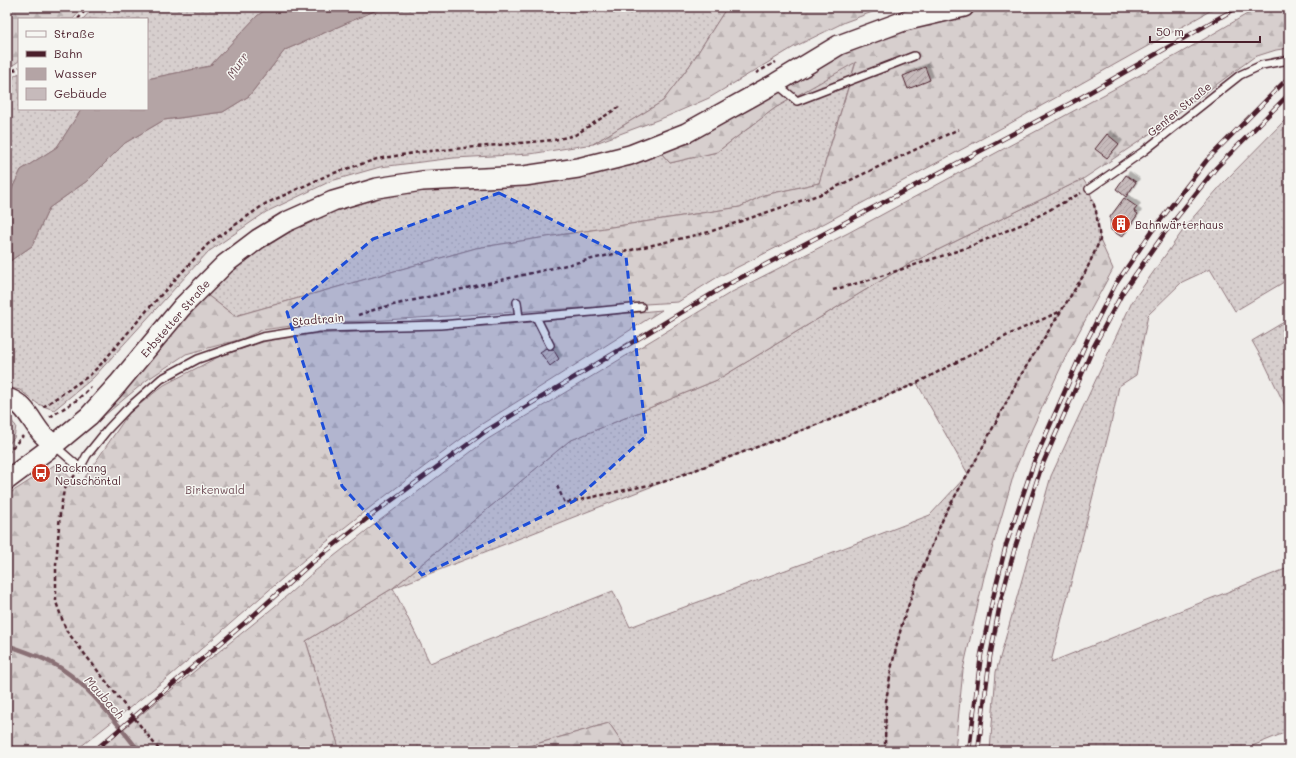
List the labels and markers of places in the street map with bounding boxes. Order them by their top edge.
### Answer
building icon: Bahnwärterhaus [1110,213,1132,235]
place label: Bahnwärterhaus [1135,217,1223,232]
place label: Backnang Neuschöntal [55,460,121,488]
bus stop icon: Backnang Neuschöntal [30,462,52,484]

